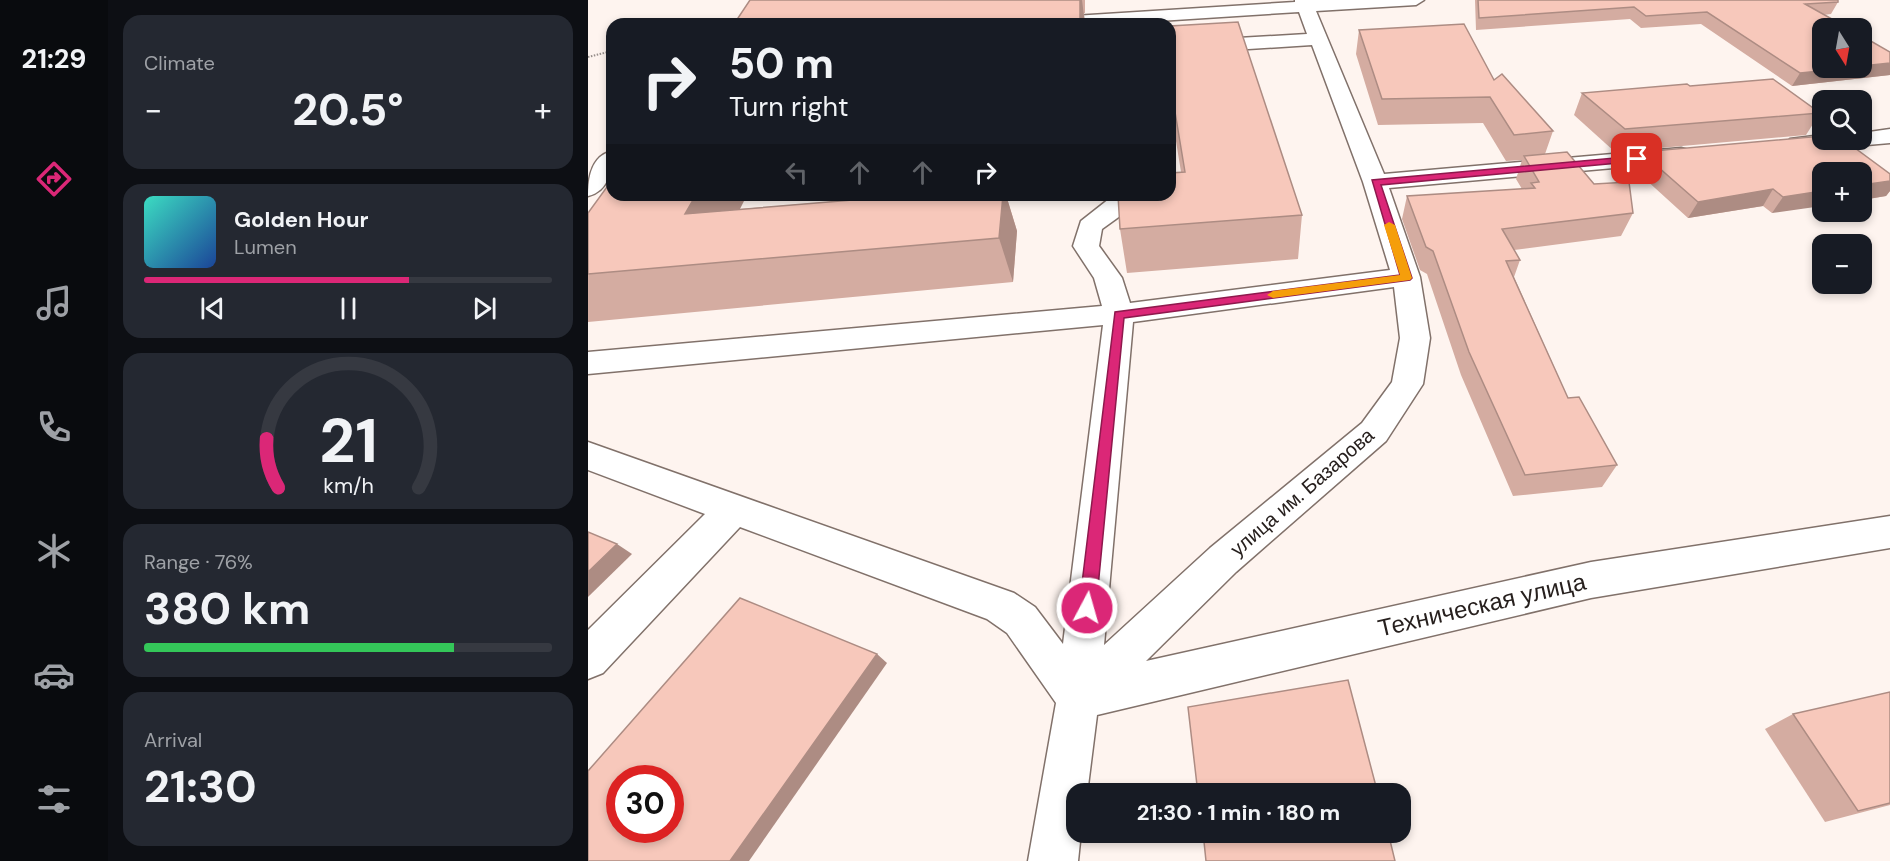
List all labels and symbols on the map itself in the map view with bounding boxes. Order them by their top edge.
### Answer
north arrow [1812,18,1872,78]
pin [1611,133,1662,184]
street label: улица им. Базарова [1225,422,1380,562]
street label: Техническая улица [1375,565,1589,644]
position arrow [1055,576,1119,640]
speed limit sign: 30 [606,765,684,843]

